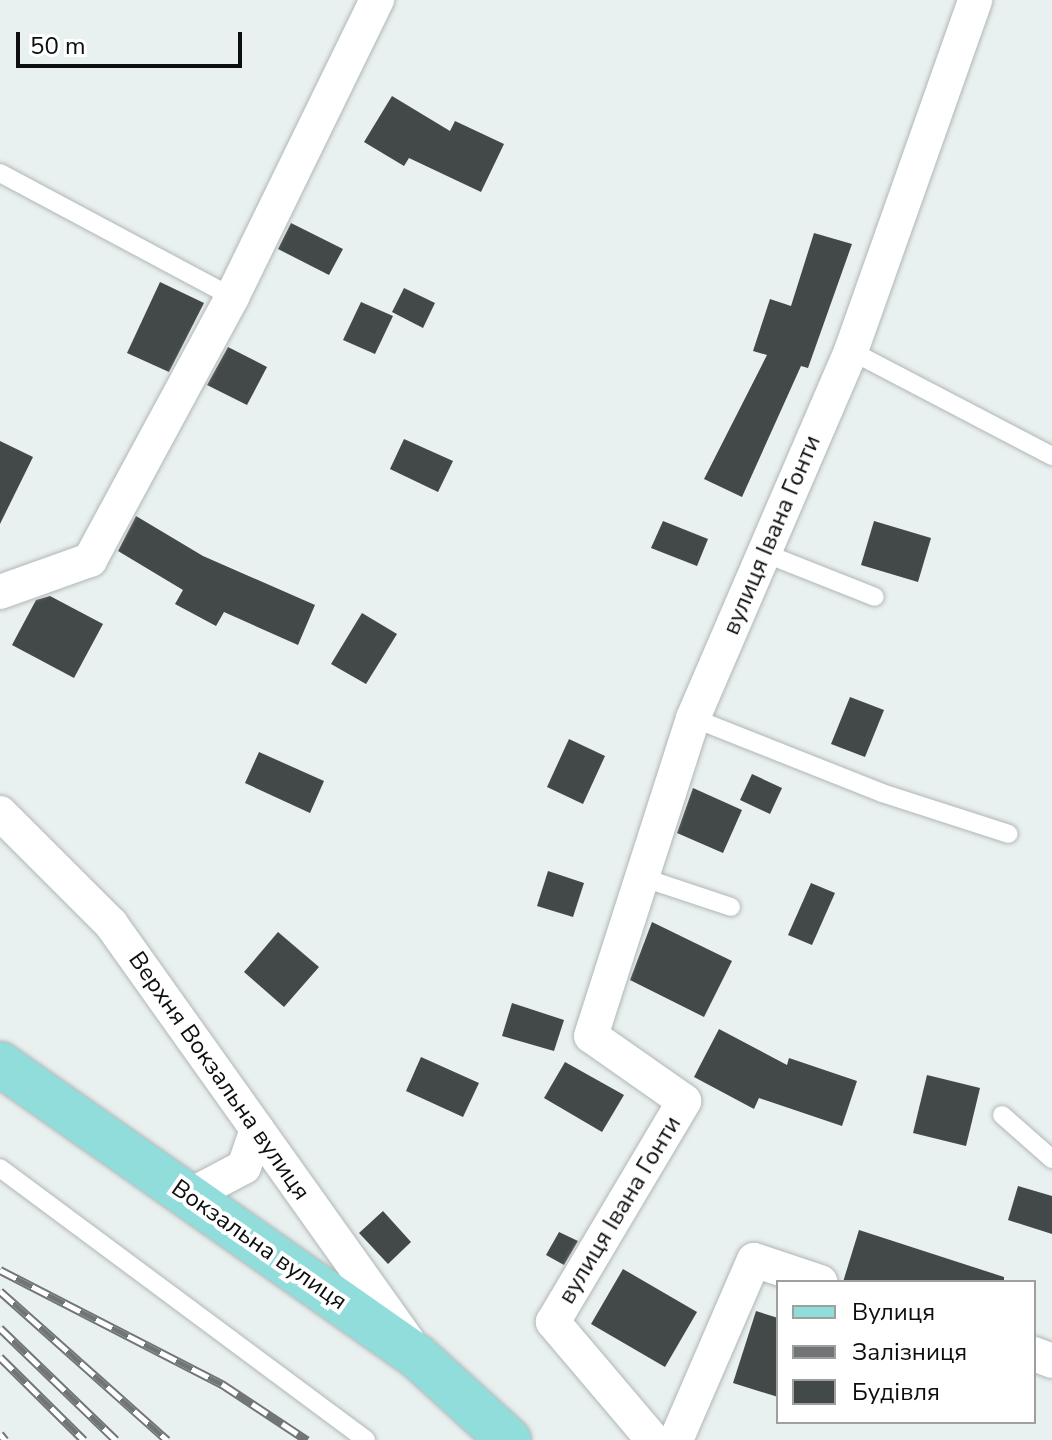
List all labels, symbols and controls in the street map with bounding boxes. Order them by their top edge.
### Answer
scale bar [20,16,246,66]
text: 50 m [30,30,86,62]
street label: вулиця Івана Гонти [717,431,827,639]
street label: Верхня Вокзальна вулиця [122,946,316,1206]
street label: вулиця Івана Гонти [553,1111,687,1309]
street label: Вокзальна вулиця [166,1174,352,1316]
legend [776,1280,1036,1424]
text: Вулиця [852,1296,935,1328]
text: Залізниця [852,1336,967,1368]
text: Будівля [852,1376,940,1408]

